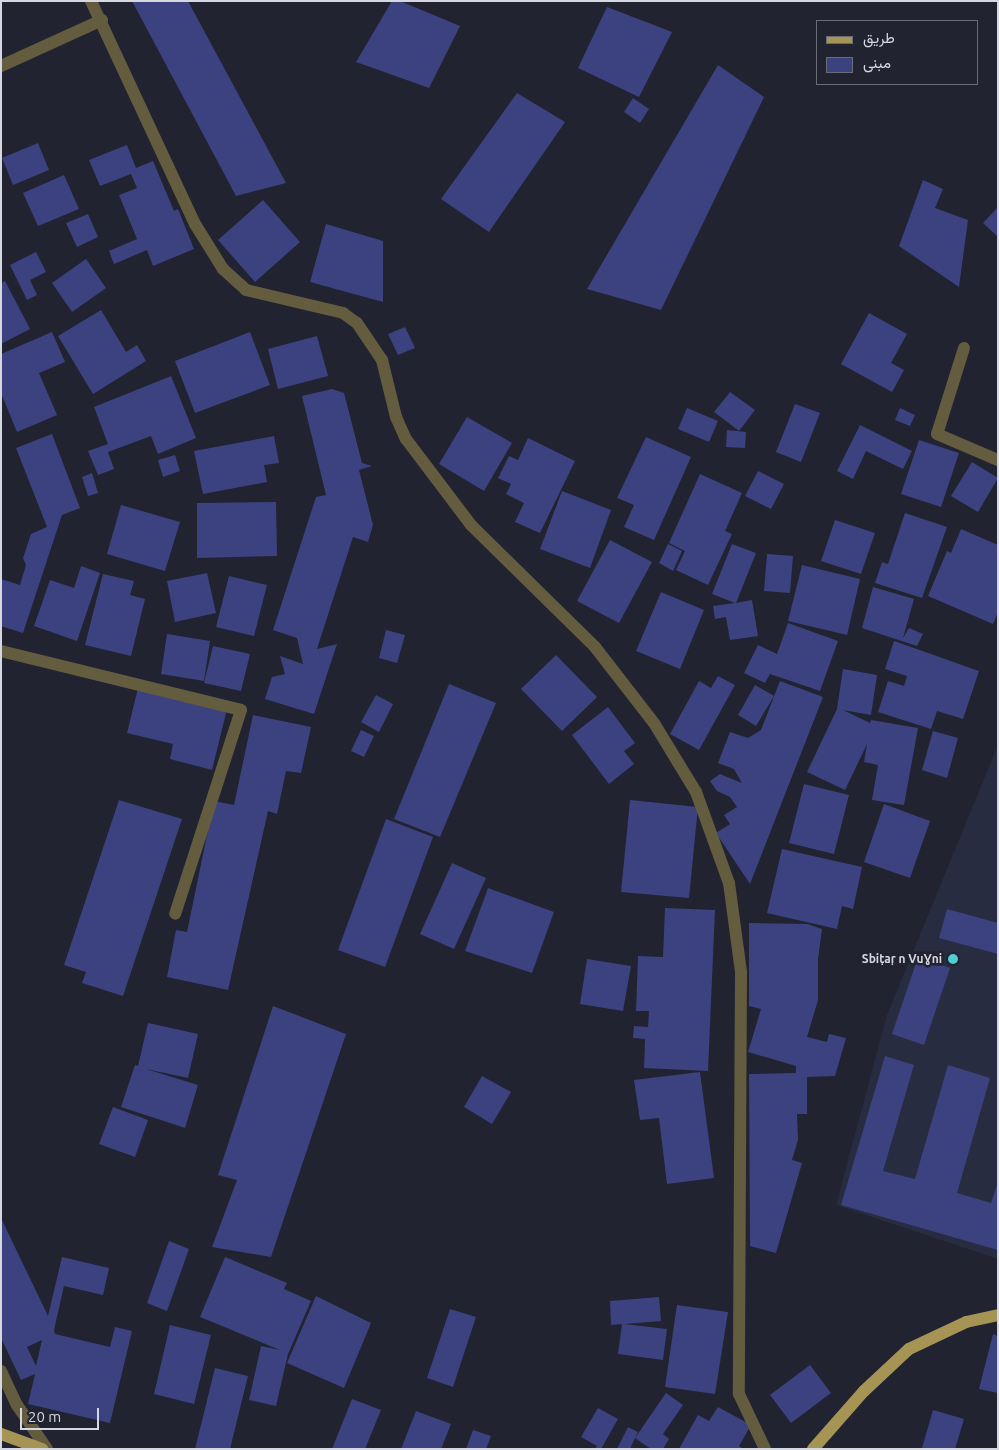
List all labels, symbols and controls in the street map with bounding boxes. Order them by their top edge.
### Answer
legend [816,20,979,85]
text: طريق [863,29,895,46]
text: مبنى [863,54,891,71]
place label: Sbiṭaṛ n Vuɣni [862,952,942,966]
marker: Sbiṭaṛ n Vuɣni [946,952,960,966]
scale bar [22,1398,101,1430]
text: 20 m [28,1408,61,1425]

